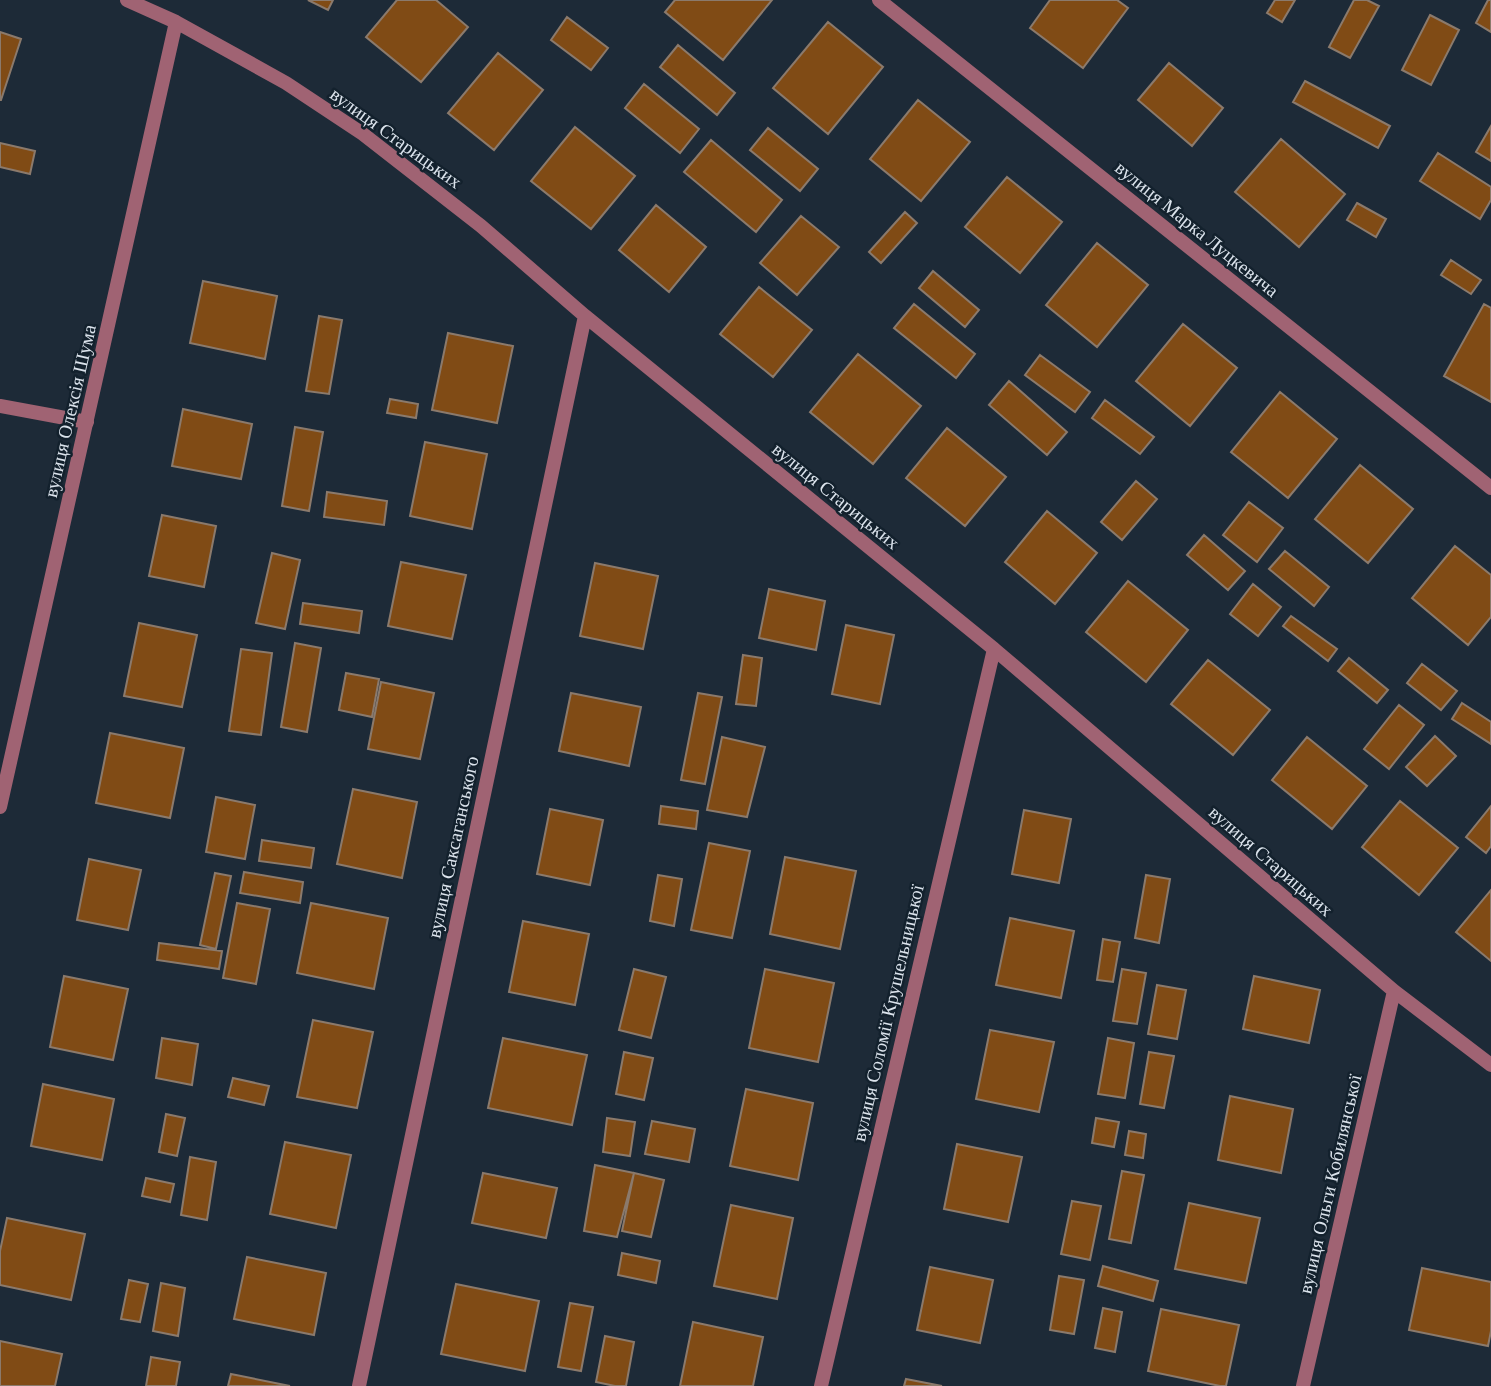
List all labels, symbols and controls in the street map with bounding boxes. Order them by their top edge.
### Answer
street label: вулиця Старицьких [326,83,466,193]
street label: вулиця Марка Луцкевича [1111,157,1283,302]
street label: вулиця Олексія Шума [40,322,100,499]
street label: вулиця Старицьких [768,438,904,554]
street label: вулиця Саксаганського [423,754,483,940]
street label: вулиця Старицьких [1205,802,1338,921]
street label: вулиця Соломії Крушельницької [848,882,928,1143]
street label: вулиця Ольги Кобилянської [1295,1072,1366,1296]

